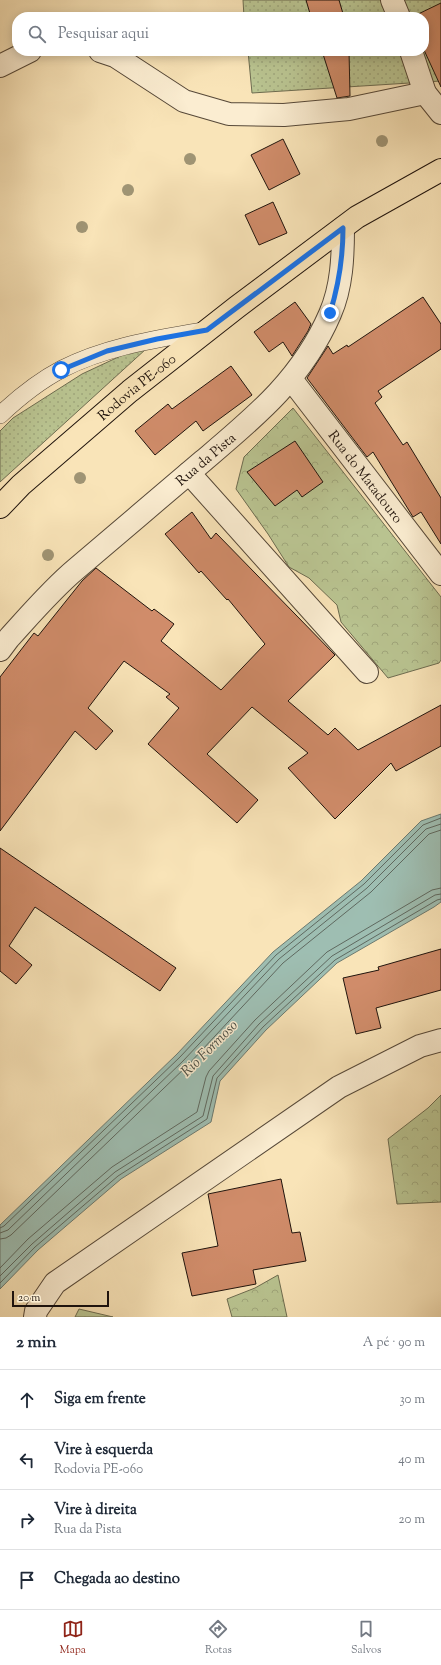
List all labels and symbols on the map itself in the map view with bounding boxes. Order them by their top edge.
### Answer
route end [321,304,339,322]
street label: Rodovia PE-060 [94,350,181,426]
route start [52,361,70,379]
street label: Rua do Matadouro [322,427,407,529]
street label: Rua da Pista [172,429,242,492]
water label: Rio Formoso [177,1016,243,1082]
scale bar [12,1289,109,1308]

